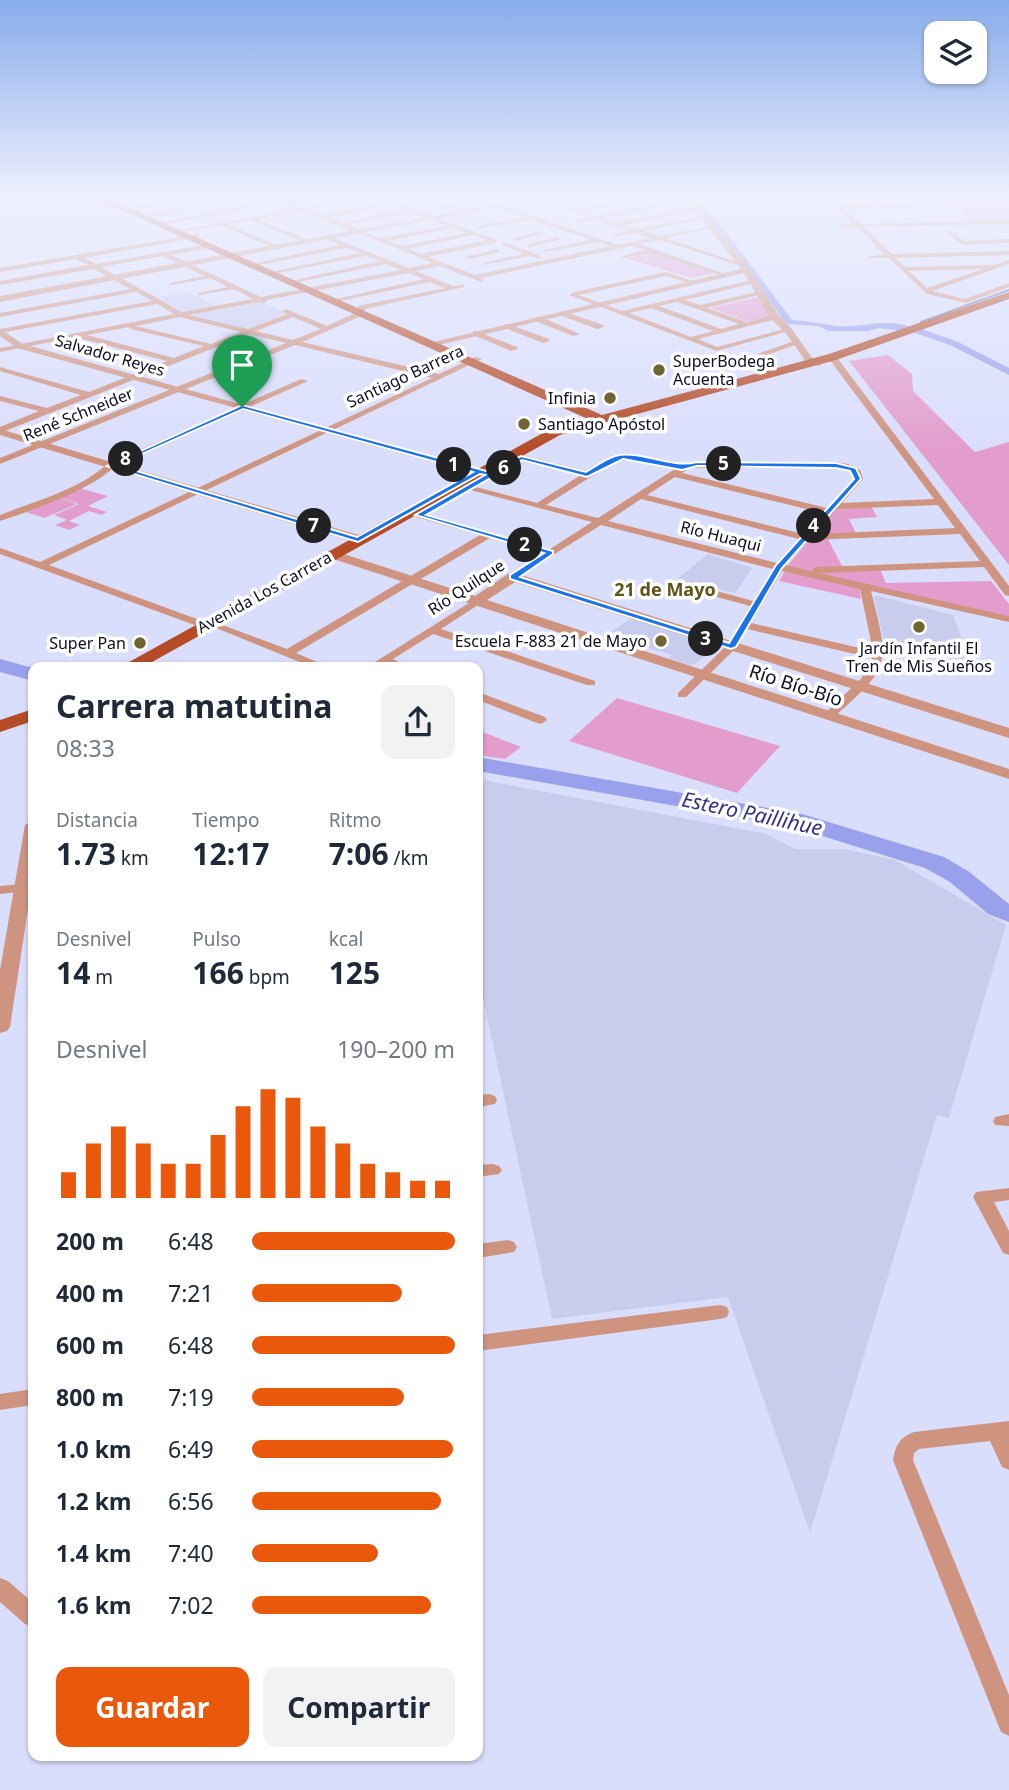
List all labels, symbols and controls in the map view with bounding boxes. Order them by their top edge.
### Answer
map controls [924,21,987,84]
button: layers [924,21,987,84]
street label: Salvador Reyes [53,329,167,381]
pin [212,335,272,407]
street label: Santiago Barrera [343,339,467,413]
icon: arrive [223,346,261,384]
place label: SuperBodega Acuenta [673,350,775,390]
marker: SuperBodega Acuenta [651,362,667,378]
street label: René Schneider [20,382,137,446]
place label: Infinia [548,387,596,409]
marker: Infinia [602,390,618,406]
place label: Santiago Apóstol [538,413,665,435]
marker: Santiago Apóstol [516,416,532,432]
pin: 8 [108,442,144,476]
text: 8 [120,445,131,471]
pin: 5 [706,447,742,482]
pin: 1 [436,448,472,482]
pin: 6 [486,450,522,486]
text: 5 [718,450,729,476]
text: 1 [448,451,459,477]
text: 6 [498,454,509,480]
pin: 7 [296,508,332,544]
pin: 4 [796,508,832,544]
text: 7 [308,512,319,538]
text: 4 [808,512,819,538]
street label: Río Huaqui [678,515,764,557]
pin: 2 [508,528,542,562]
text: 2 [519,531,530,557]
street label: Avenida Los Carrera [193,546,335,638]
street label: Río Quilque [423,554,509,620]
district label: 21 de Mayo [614,577,716,601]
marker: Jardín Infantil El Tren de Mis Sueños [911,619,927,635]
pin: 3 [688,622,724,656]
text: 3 [700,625,711,651]
place label: Escuela F-883 21 de Mayo [455,630,647,652]
place label: Super Pan [49,632,126,654]
marker: Escuela F-883 21 de Mayo [653,633,669,649]
marker: Super Pan [132,635,148,651]
place label: Jardín Infantil El Tren de Mis Sueños [846,637,992,677]
street label: Río Bío-Bío [746,658,846,712]
text: Carrera matutina [56,684,332,727]
button: share [381,685,455,759]
text: 08:33 [56,732,115,764]
water label: Estero Paillihue [679,784,825,842]
text: Distancia [56,807,138,833]
text: Tiempo [192,807,259,833]
text: Ritmo [329,807,382,833]
text: 1.73 [56,833,116,874]
text: 12:17 [192,833,269,874]
text: 7:06 [329,833,389,874]
text: km [116,845,149,871]
text: /km [389,845,429,871]
text: Desnivel [56,926,132,952]
text: Pulso [192,926,241,952]
text: kcal [329,926,363,952]
text: 14 [56,952,90,993]
text: 166 [192,952,244,993]
text: 125 [329,952,380,993]
text: m [90,964,113,990]
text: bpm [244,964,290,990]
text: Desnivel [56,1033,148,1065]
text: 190–200 m [337,1033,455,1065]
text: 200 m [56,1225,124,1257]
text: 6:48 [168,1225,214,1257]
text: 400 m [56,1277,124,1309]
text: 7:21 [168,1277,214,1309]
text: 600 m [56,1329,124,1361]
text: 6:48 [168,1329,214,1361]
text: 800 m [56,1381,124,1413]
text: 7:19 [168,1381,214,1413]
text: 1.0 km [56,1433,131,1465]
text: 6:49 [168,1433,214,1465]
text: 1.2 km [56,1485,131,1517]
text: 6:56 [168,1485,214,1517]
text: 1.4 km [56,1537,131,1569]
text: 7:40 [168,1537,214,1569]
text: 1.6 km [56,1589,131,1621]
text: 7:02 [168,1589,214,1621]
button: Guardar [56,1667,249,1747]
button: Compartir [263,1667,455,1747]

